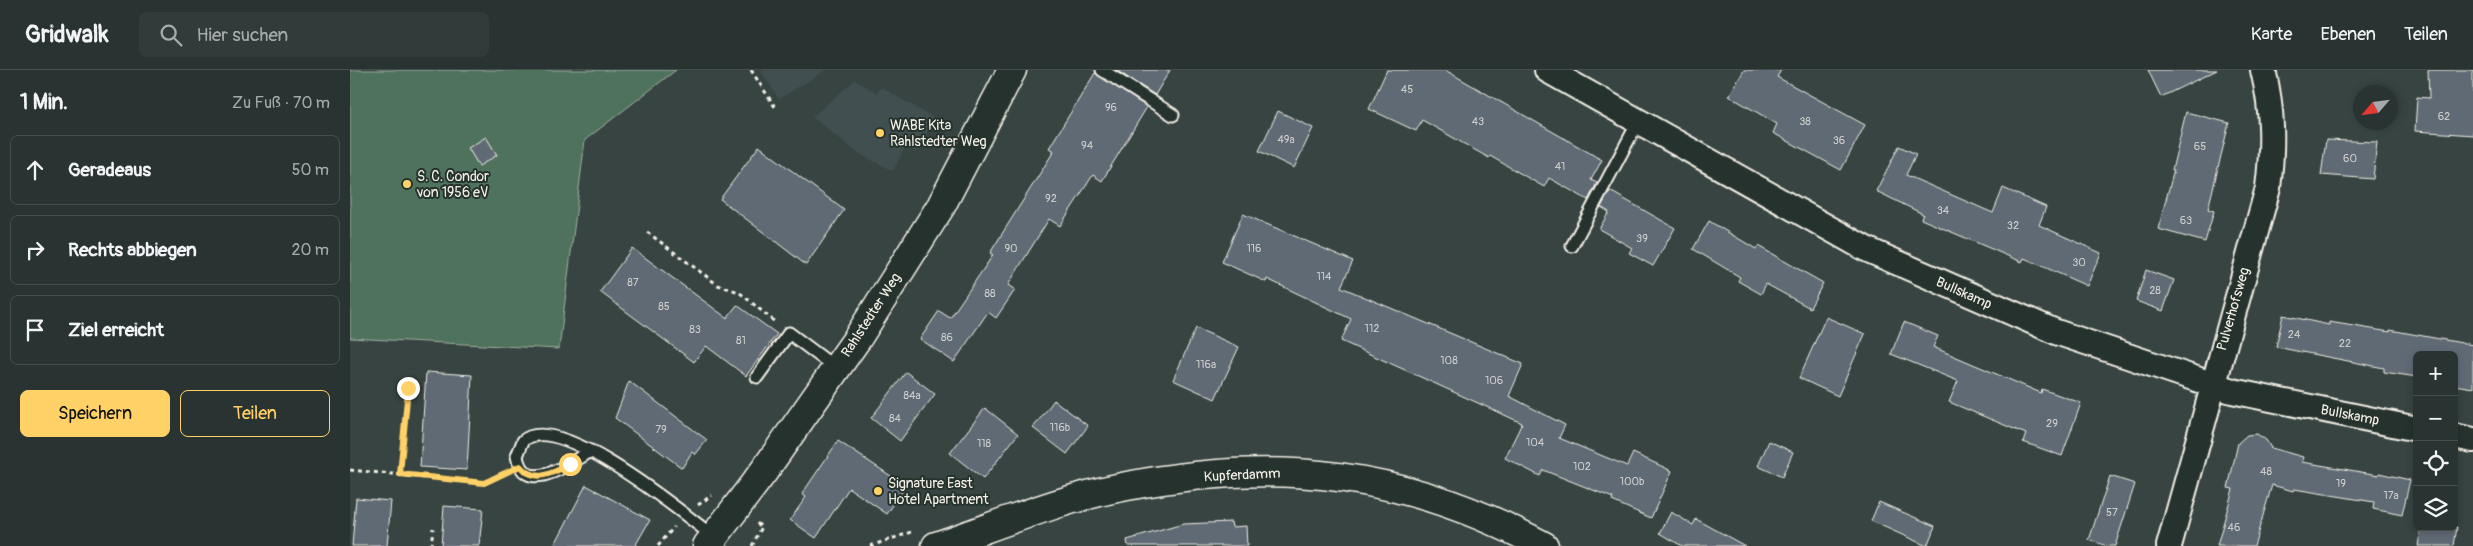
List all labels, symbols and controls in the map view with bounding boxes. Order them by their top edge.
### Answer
search box [139,12,489,57]
text: Gridwalk [25,20,109,49]
icon: search [157,21,185,49]
text: Hier suchen [197,23,288,47]
text: Karte [2251,23,2292,46]
text: Ebenen [2320,23,2376,46]
text: Teilen [2404,23,2448,46]
house number: 45 [1401,83,1413,96]
north arrow [2353,85,2398,130]
text: 1 Min. [20,89,68,116]
text: Zu Fuß · 70 m [232,93,330,113]
house number: 96 [1105,101,1117,114]
house number: 62 [2438,110,2450,123]
house number: 43 [1472,115,1484,128]
house number: 38 [1799,115,1811,128]
place label: WABE Kita Rahlstedter Weg [890,117,987,150]
marker: WABE Kita Rahlstedter Weg [874,127,886,139]
house number: 49a [1277,133,1295,146]
house number: 36 [1833,134,1845,147]
house number: 94 [1081,139,1094,152]
house number: 65 [2194,140,2206,153]
house number: 60 [2343,152,2357,165]
icon: ahead [21,156,49,184]
text: Geradeaus [68,158,151,182]
text: 50 m [292,160,329,180]
house number: 41 [1555,160,1565,173]
place label: S. C. Condor von 1956 eV [416,168,489,201]
marker: S. C. Condor von 1956 eV [401,178,413,190]
house number: 92 [1045,192,1057,205]
house number: 34 [1937,204,1950,217]
house number: 63 [2180,214,2192,227]
house number: 32 [2007,219,2019,232]
house number: 39 [1636,232,1648,245]
icon: right [21,236,49,264]
text: Rechts abbiegen [68,238,197,262]
text: 20 m [291,240,329,260]
house number: 90 [1004,242,1018,255]
house number: 116 [1246,242,1262,255]
house number: 30 [2072,256,2086,269]
street label: Pulverhofsweg [2213,265,2253,353]
street label: Rahlstedter Weg [838,270,904,360]
house number: 114 [1317,270,1332,283]
street label: Bullskamp [1933,273,1995,313]
house number: 87 [627,276,639,289]
house number: 28 [2149,284,2161,297]
house number: 88 [984,287,996,300]
house number: 85 [658,300,670,313]
icon: arrive [21,316,49,344]
text: Ziel erreicht [68,318,164,342]
house number: 112 [1365,322,1379,335]
house number: 83 [689,323,701,336]
house number: 24 [2288,328,2301,341]
house number: 86 [941,331,953,344]
house number: 81 [736,334,746,347]
house number: 22 [2339,337,2351,350]
map controls [2413,351,2458,531]
button: + [2413,351,2458,396]
house number: 108 [1440,354,1458,367]
house number: 116a [1196,358,1216,371]
house number: 106 [1485,374,1503,387]
route end [397,377,420,400]
house number: 84a [903,389,921,402]
button: Speichern [20,390,170,437]
button: Teilen [180,390,330,437]
button: − [2413,396,2458,441]
street label: Bullskamp [2319,401,2381,429]
house number: 84 [889,412,902,425]
house number: 29 [2046,417,2058,430]
house number: 116b [1050,421,1070,434]
house number: 79 [655,423,667,436]
house number: 104 [1526,436,1545,449]
house number: 118 [977,437,992,450]
button: locate [2413,441,2458,486]
route start [559,453,582,476]
house number: 102 [1573,460,1591,473]
street label: Kupferdamm [1203,465,1281,485]
house number: 48 [2260,465,2272,478]
place label: Signature East Hotel Apartment [888,475,989,508]
house number: 100b [1620,475,1644,488]
house number: 19 [2336,477,2346,490]
marker: Signature East Hotel Apartment [872,485,884,497]
button: layers [2413,486,2458,531]
house number: 17a [2383,489,2399,502]
house number: 57 [2106,506,2118,519]
house number: 46 [2228,521,2240,534]

